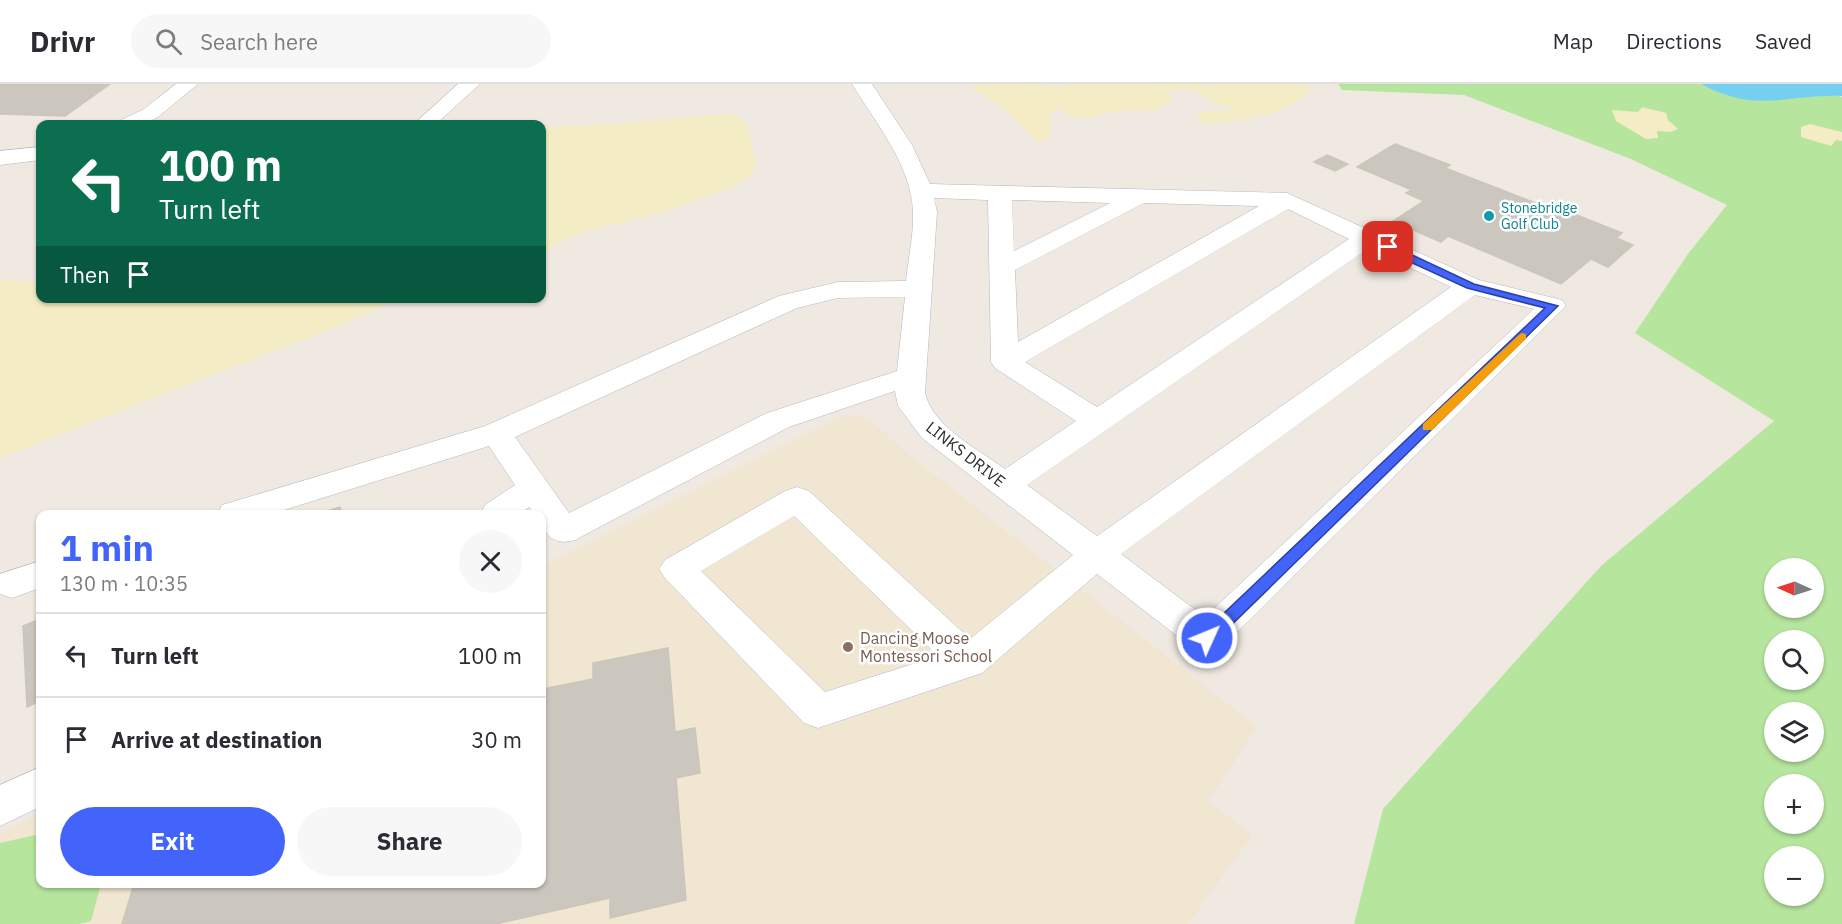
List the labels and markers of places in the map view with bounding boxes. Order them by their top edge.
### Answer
place label: Stonebridge Golf Club [1501,199,1578,233]
marker: Stonebridge Golf Club [1482,209,1496,223]
pin [1362,221,1413,272]
place label: Dancing Moose Montessori School [860,628,992,666]
marker: Dancing Moose Montessori School [841,640,855,654]

